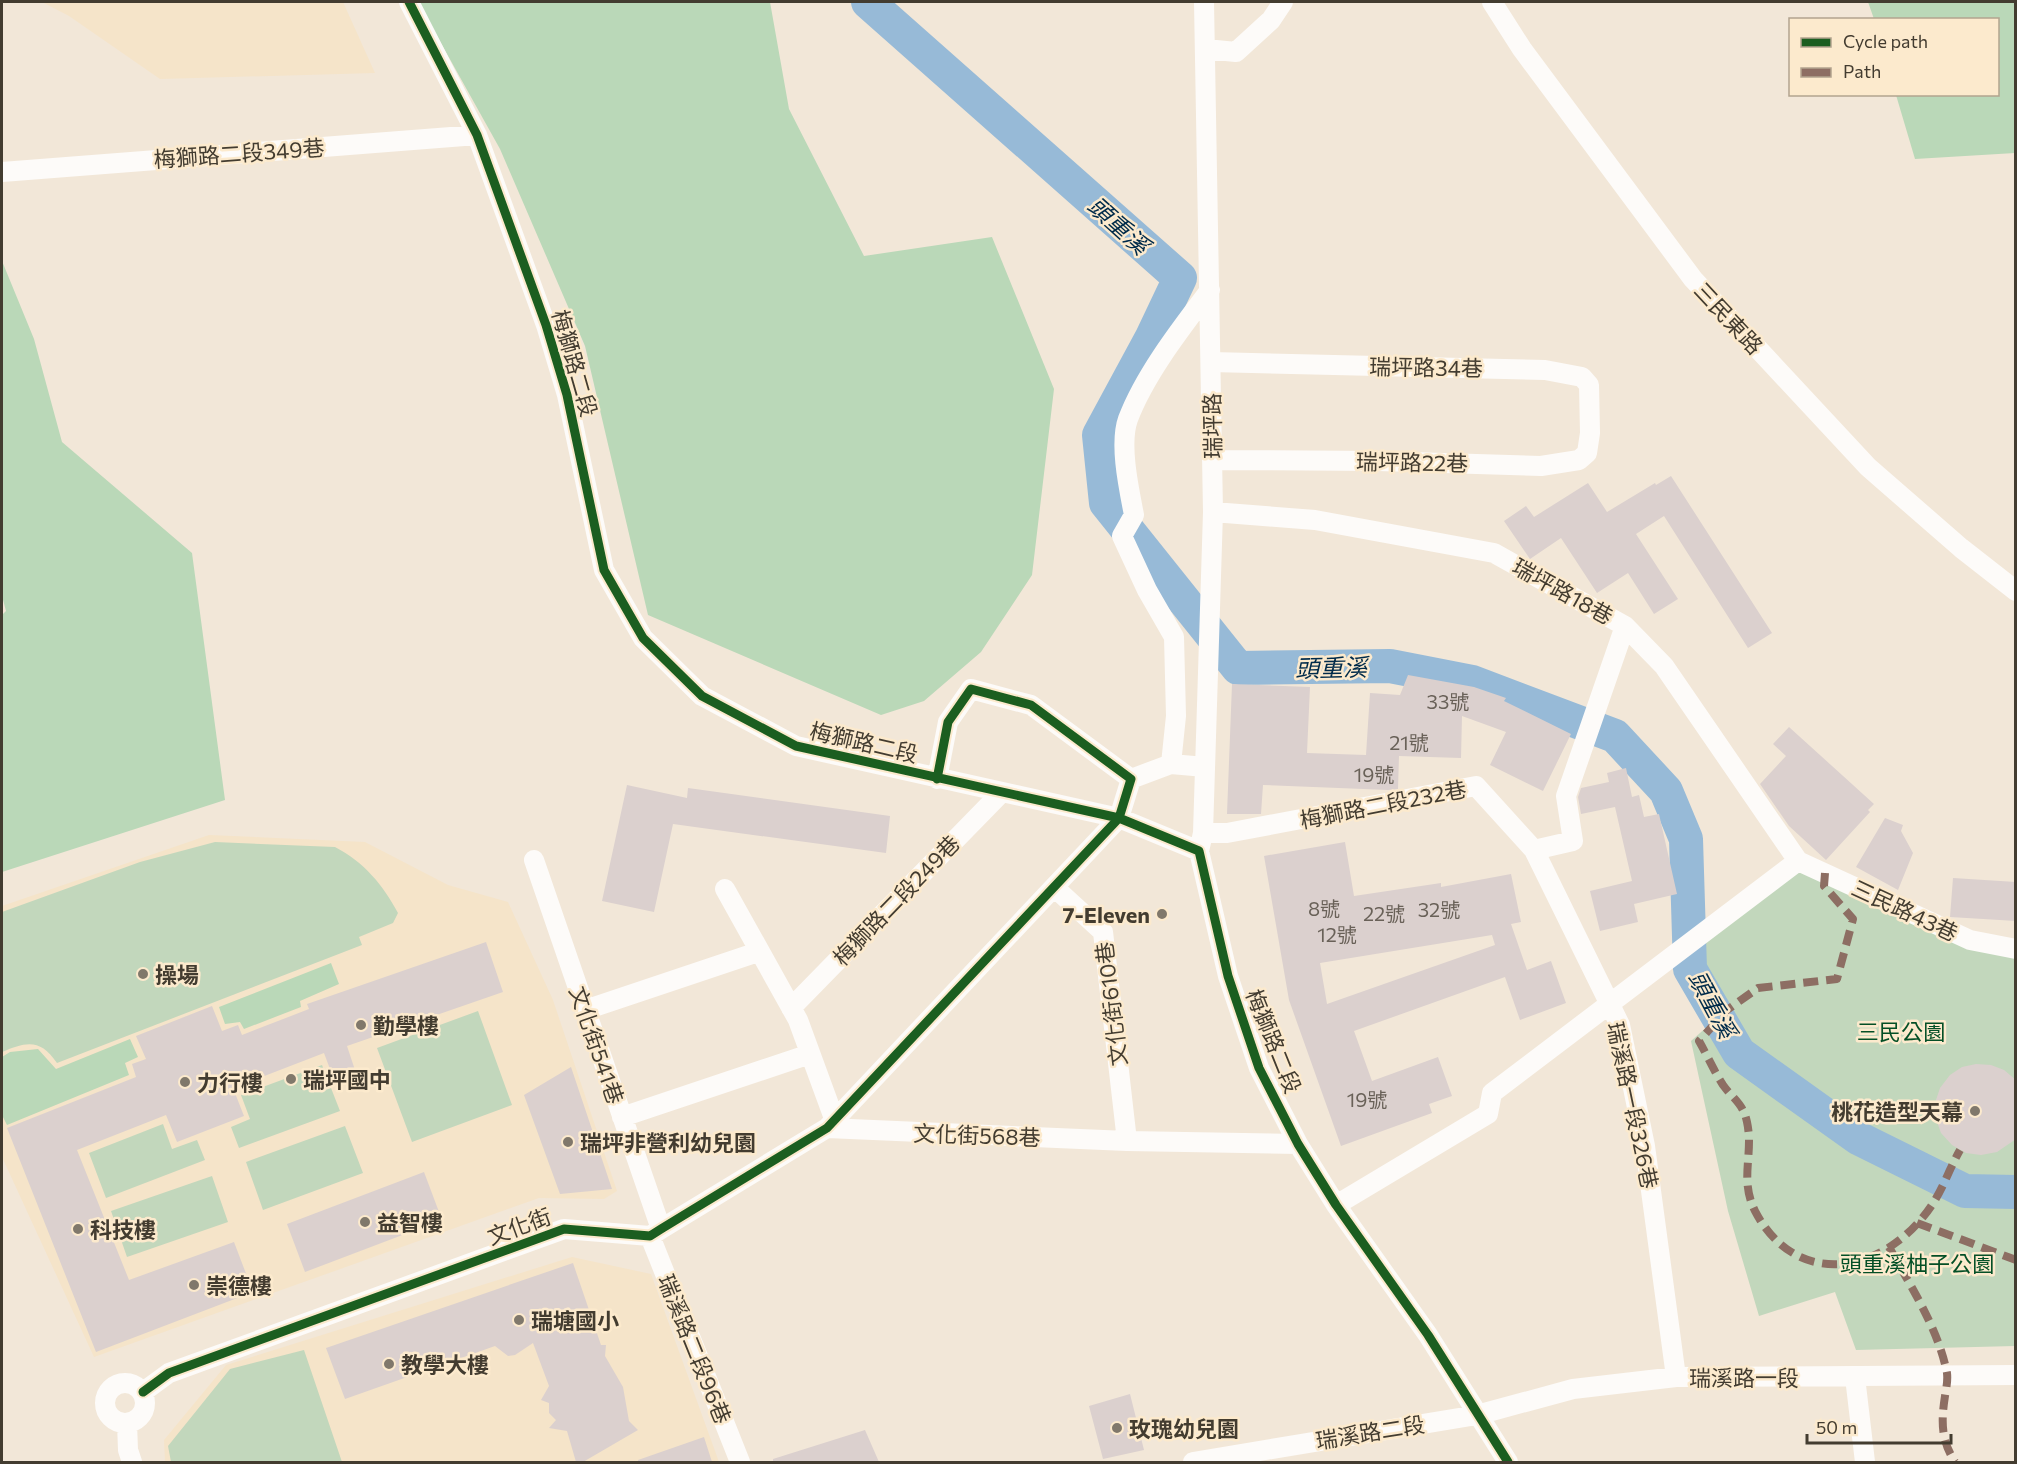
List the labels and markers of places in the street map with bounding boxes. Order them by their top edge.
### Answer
place label: 7-Eleven [1062,901,1150,928]
marker: 7-Eleven [1155,907,1169,921]
place label: 操場 [155,961,199,988]
marker: 操場 [136,967,150,981]
place label: 勤學樓 [373,1012,439,1039]
marker: 勤學樓 [354,1018,368,1032]
place label: 瑞坪國中 [303,1066,391,1093]
place label: 力行樓 [197,1069,263,1096]
marker: 瑞坪國中 [284,1072,298,1086]
marker: 力行樓 [178,1075,192,1089]
place label: 桃花造型天幕 [1831,1098,1963,1125]
marker: 桃花造型天幕 [1968,1104,1982,1118]
place label: 瑞坪非營利幼兒園 [580,1129,756,1156]
marker: 瑞坪非營利幼兒園 [561,1135,575,1149]
place label: 益智樓 [377,1209,443,1236]
marker: 益智樓 [358,1215,372,1229]
place label: 科技樓 [90,1216,156,1243]
marker: 科技樓 [71,1222,85,1236]
place label: 崇德樓 [206,1272,272,1299]
marker: 崇德樓 [187,1278,201,1292]
place label: 瑞塘國小 [531,1307,619,1334]
marker: 瑞塘國小 [512,1313,526,1327]
place label: 教學大樓 [401,1351,489,1378]
marker: 教學大樓 [382,1357,396,1371]
place label: 玫瑰幼兒園 [1129,1415,1239,1442]
marker: 玫瑰幼兒園 [1110,1421,1124,1435]

